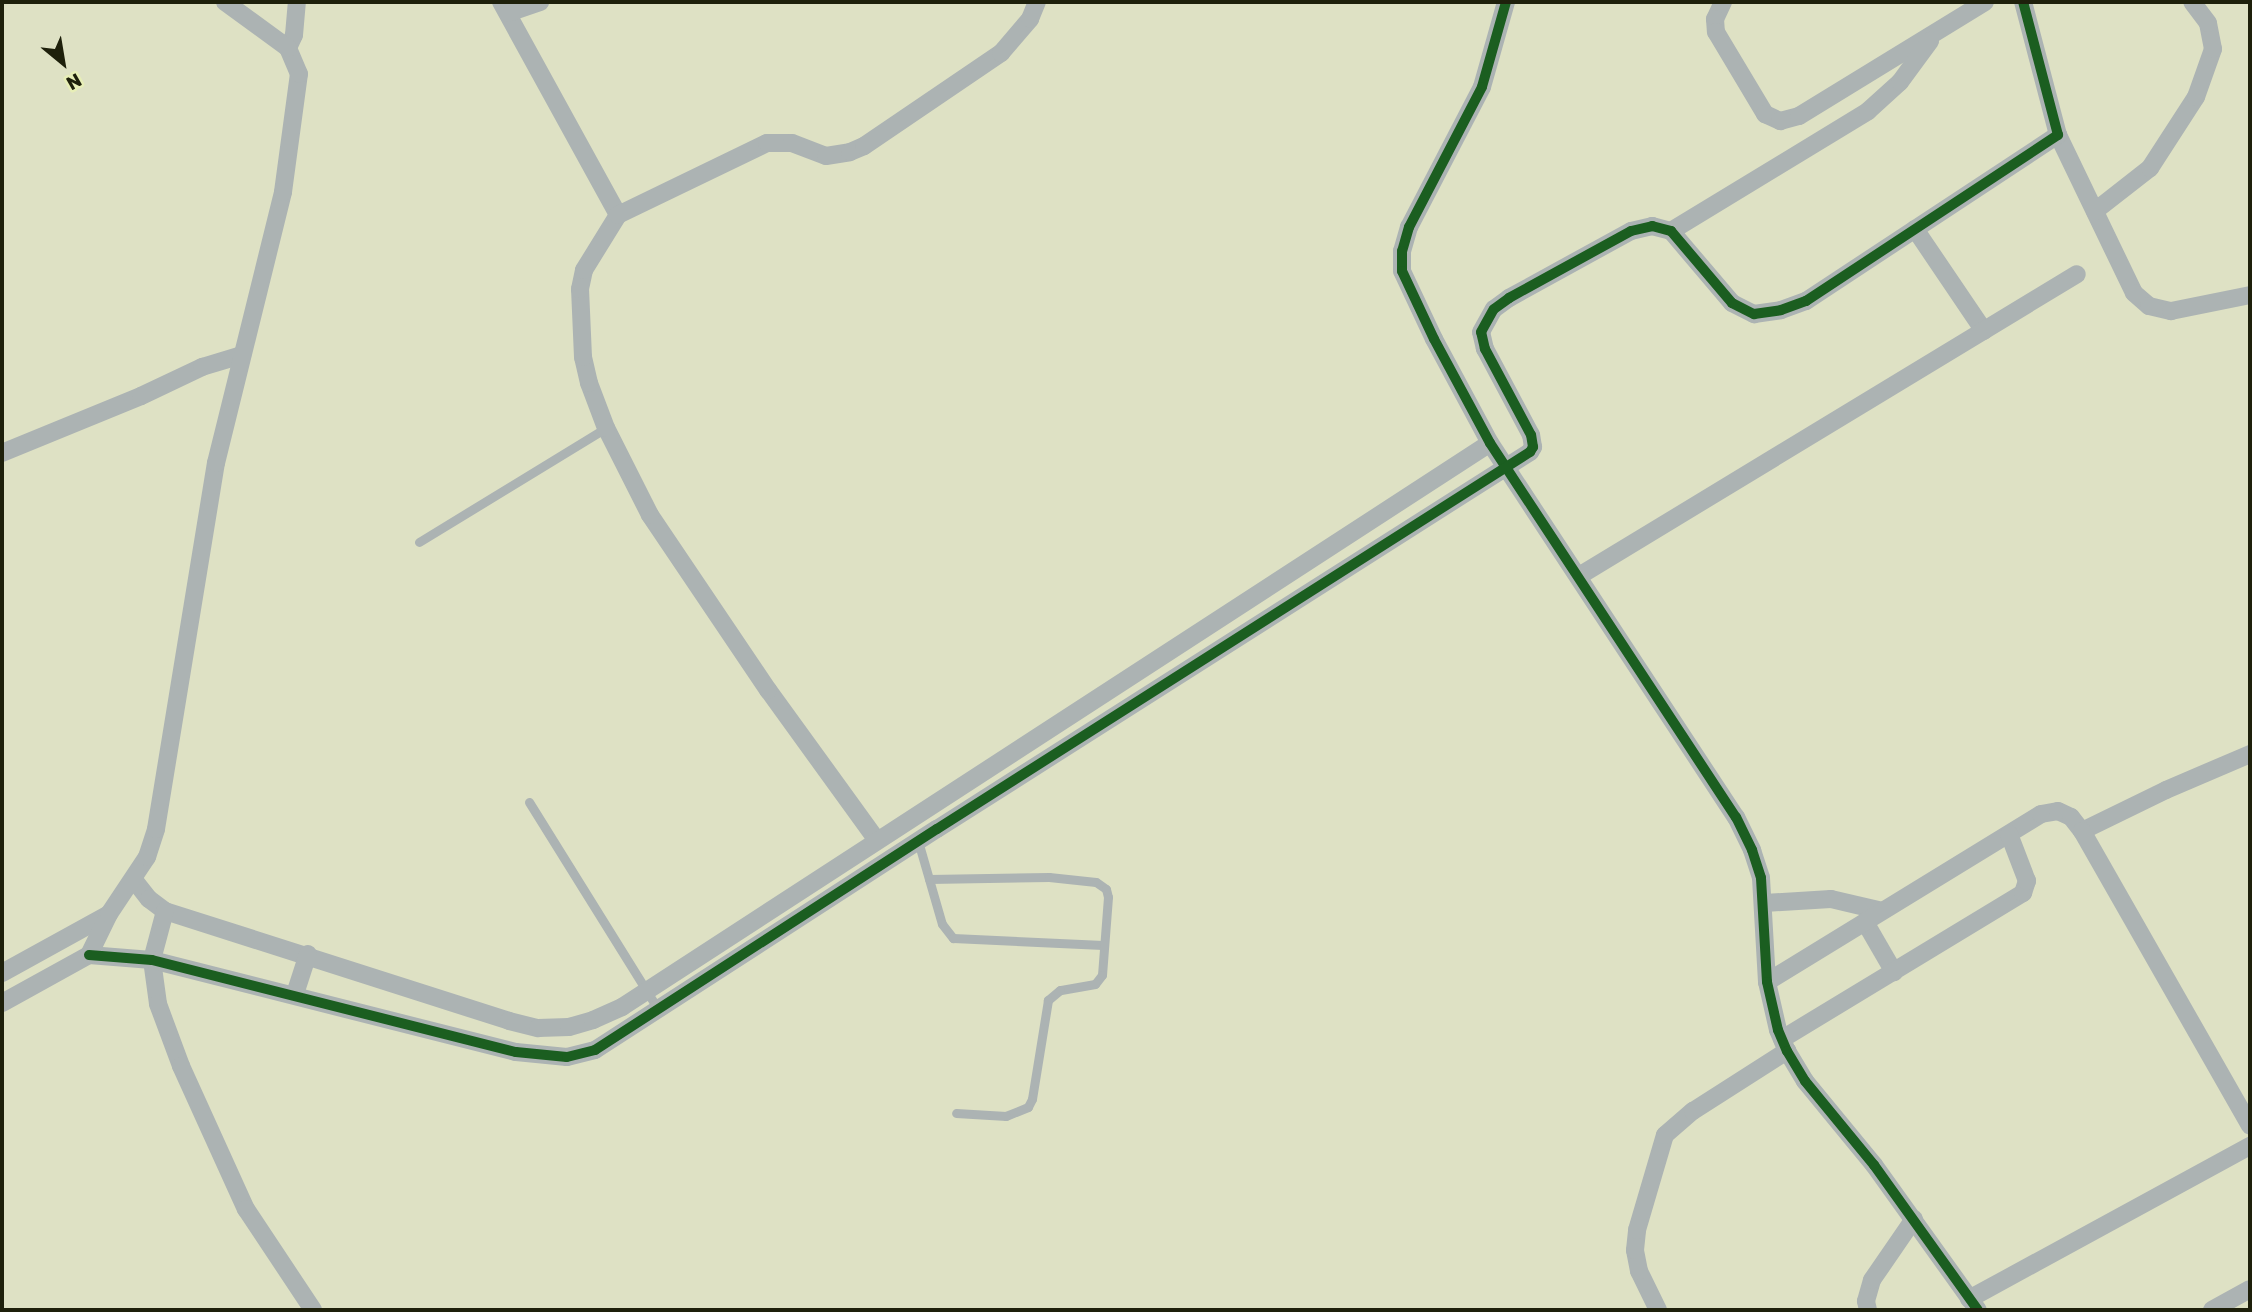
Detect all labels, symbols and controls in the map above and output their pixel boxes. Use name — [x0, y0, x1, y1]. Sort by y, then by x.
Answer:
north arrow — [28, 28, 98, 98]
text: N — [62, 68, 85, 95]

